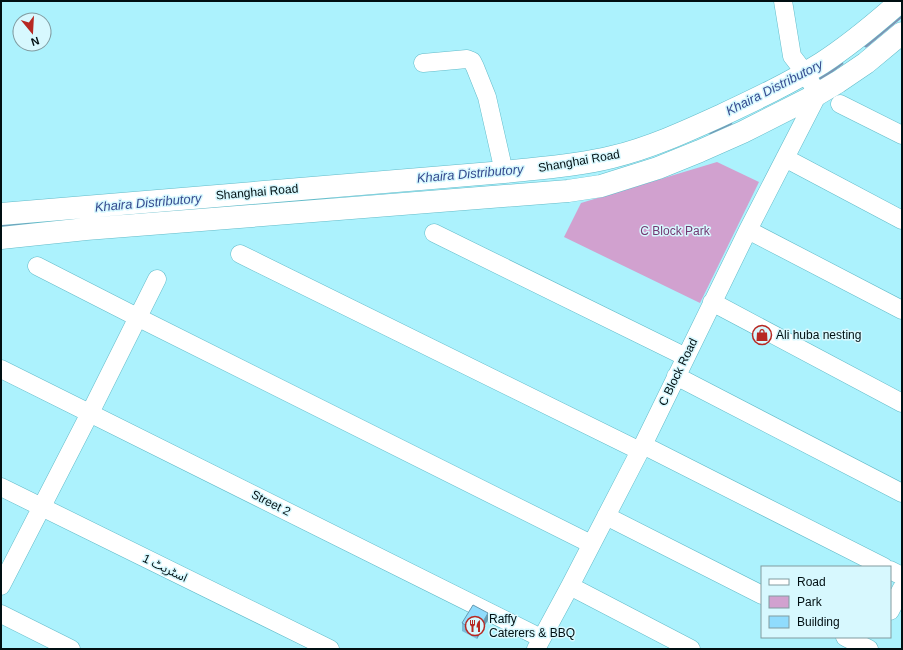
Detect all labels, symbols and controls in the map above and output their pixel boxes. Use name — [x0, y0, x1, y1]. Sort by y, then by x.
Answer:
north arrow — [12, 12, 52, 52]
text: N — [29, 35, 41, 48]
water label: Khaira Distributory — [723, 56, 827, 118]
street label: Shanghai Road — [537, 147, 621, 175]
water label: Khaira Distributory — [416, 161, 525, 186]
street label: Shanghai Road — [215, 181, 299, 203]
water label: Khaira Distributory — [94, 190, 203, 215]
park label: C Block Park — [640, 224, 711, 238]
shop icon: Ali huba nesting — [751, 324, 773, 346]
place label: Ali huba nesting — [776, 328, 861, 342]
street label: C Block Road — [656, 336, 700, 408]
street label: Street 2 — [249, 487, 293, 519]
street label: اسٹریٹ 1 — [140, 551, 190, 585]
legend — [761, 566, 891, 638]
text: Road — [797, 575, 826, 589]
text: Park — [797, 595, 823, 609]
place label: Raffy Caterers & BBQ — [489, 612, 575, 640]
restaurant icon: Raffy Caterers & BBQ — [464, 615, 486, 637]
text: Building — [797, 615, 840, 629]

